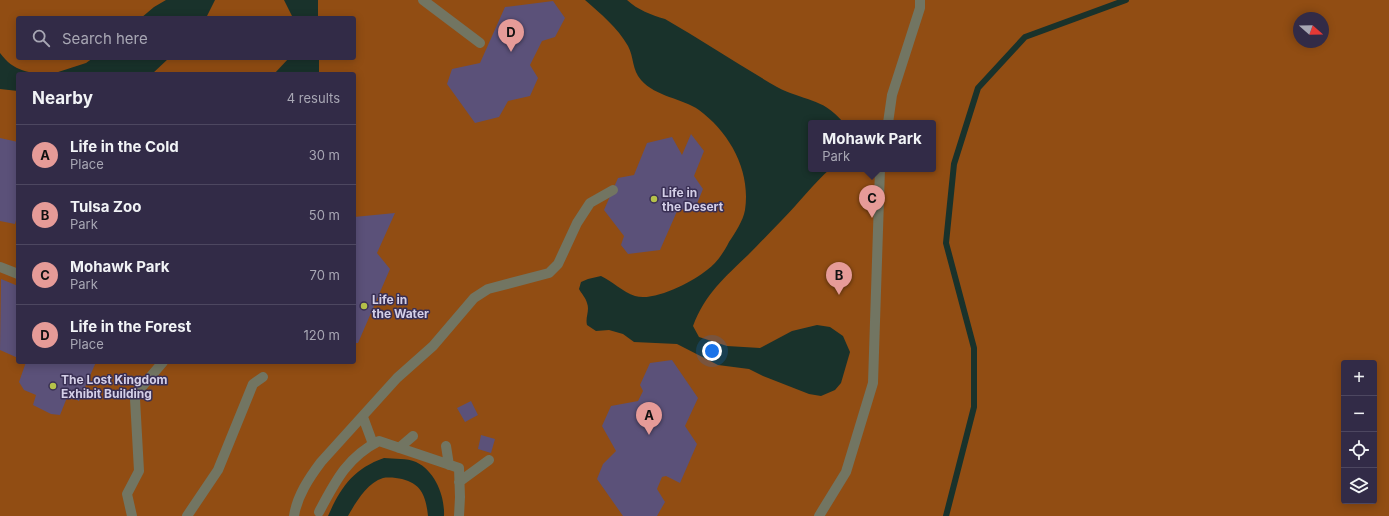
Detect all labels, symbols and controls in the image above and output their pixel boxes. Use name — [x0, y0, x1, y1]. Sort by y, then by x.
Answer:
north arrow — [1293, 12, 1329, 48]
search box — [16, 16, 356, 60]
pin: D — [498, 19, 524, 52]
icon: search — [30, 27, 52, 49]
text: Search here — [62, 29, 148, 48]
text: Nearby — [32, 88, 93, 108]
text: 4 results — [287, 90, 340, 106]
popup — [808, 120, 936, 172]
text: Mohawk Park — [822, 129, 922, 148]
text: Life in the Cold — [70, 137, 179, 156]
text: A — [40, 147, 50, 163]
text: 30 m — [309, 147, 340, 163]
text: Park — [822, 148, 850, 164]
text: Place — [70, 156, 104, 172]
place label: Life in the Desert — [662, 185, 724, 214]
pin: C — [859, 185, 885, 218]
marker: Life in the Desert — [649, 194, 659, 204]
text: Tulsa Zoo — [70, 197, 141, 216]
text: B — [41, 207, 49, 223]
text: 50 m — [309, 207, 340, 223]
text: Park — [70, 216, 98, 232]
text: Mohawk Park — [70, 257, 170, 276]
pin: B — [826, 262, 852, 295]
text: C — [40, 267, 50, 283]
text: 70 m — [310, 267, 340, 283]
text: Park — [70, 276, 98, 292]
place label: Life in the Water — [372, 292, 429, 321]
marker: Life in the Water — [359, 301, 369, 311]
text: Life in the Forest — [70, 317, 191, 336]
text: D — [40, 327, 50, 343]
text: 120 m — [304, 327, 340, 343]
text: Place — [70, 336, 104, 352]
your location — [702, 341, 722, 361]
map controls — [1341, 360, 1377, 504]
button: + — [1341, 360, 1377, 396]
place label: The Lost Kingdom Exhibit Building — [61, 372, 168, 401]
marker: The Lost Kingdom Exhibit Building — [48, 381, 58, 391]
button: − — [1341, 396, 1377, 432]
pin: A — [636, 402, 662, 435]
button: locate — [1341, 432, 1377, 468]
button: layers — [1341, 468, 1377, 504]

